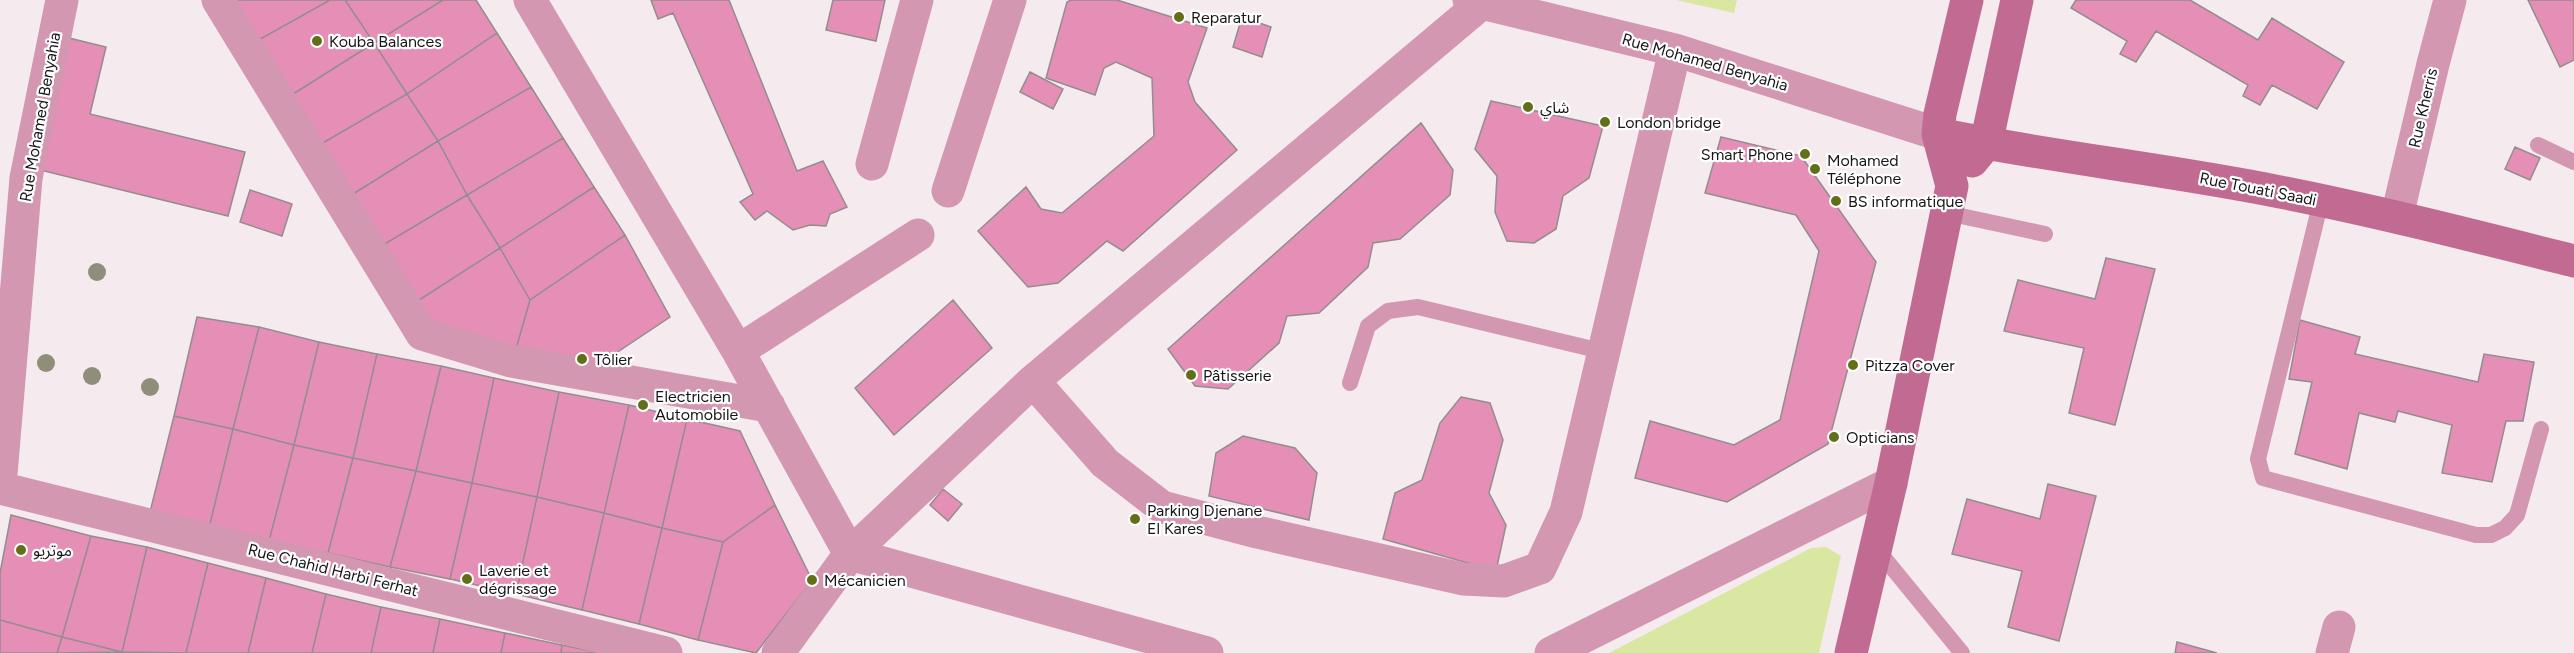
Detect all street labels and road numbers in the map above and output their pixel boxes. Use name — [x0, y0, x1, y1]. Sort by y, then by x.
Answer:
street label: Rue Mohamed Benyahia — [1620, 29, 1790, 95]
street label: Rue Mohamed Benyahia — [16, 31, 64, 203]
street label: Rue Kherris — [2405, 66, 2441, 150]
street label: Rue Touati Saadi — [2198, 168, 2318, 210]
street label: Rue Chahid Harbi Ferhat — [246, 540, 420, 600]

